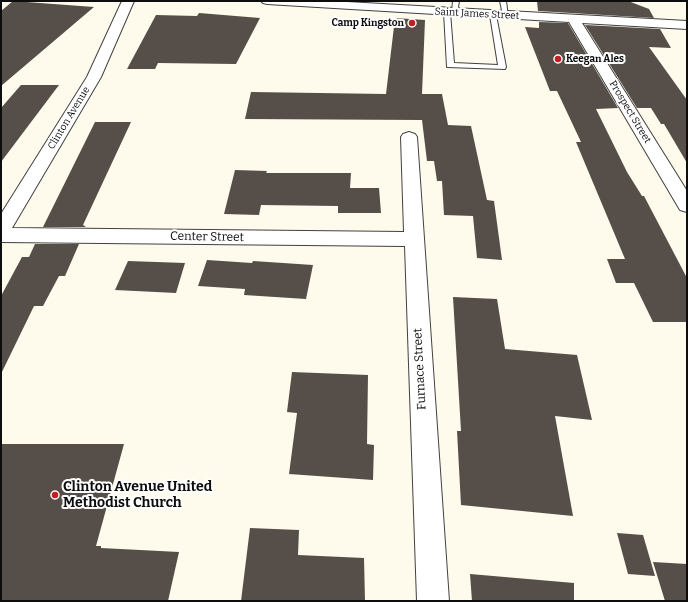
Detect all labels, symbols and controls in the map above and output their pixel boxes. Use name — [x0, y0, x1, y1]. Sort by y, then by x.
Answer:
street label: Saint James Street — [434, 6, 520, 22]
place label: Camp Kingston — [332, 17, 404, 29]
marker: Camp Kingston — [407, 18, 417, 28]
place label: Keegan Ales — [566, 53, 624, 65]
marker: Keegan Ales — [553, 54, 563, 64]
street label: Prospect Street — [607, 79, 653, 145]
street label: Clinton Avenue — [46, 84, 92, 152]
street label: Center Street — [170, 229, 244, 245]
street label: Furnace Street — [411, 328, 429, 410]
place label: Clinton Avenue United Methodist Church — [63, 479, 212, 512]
marker: Clinton Avenue United Methodist Church — [50, 490, 60, 500]

